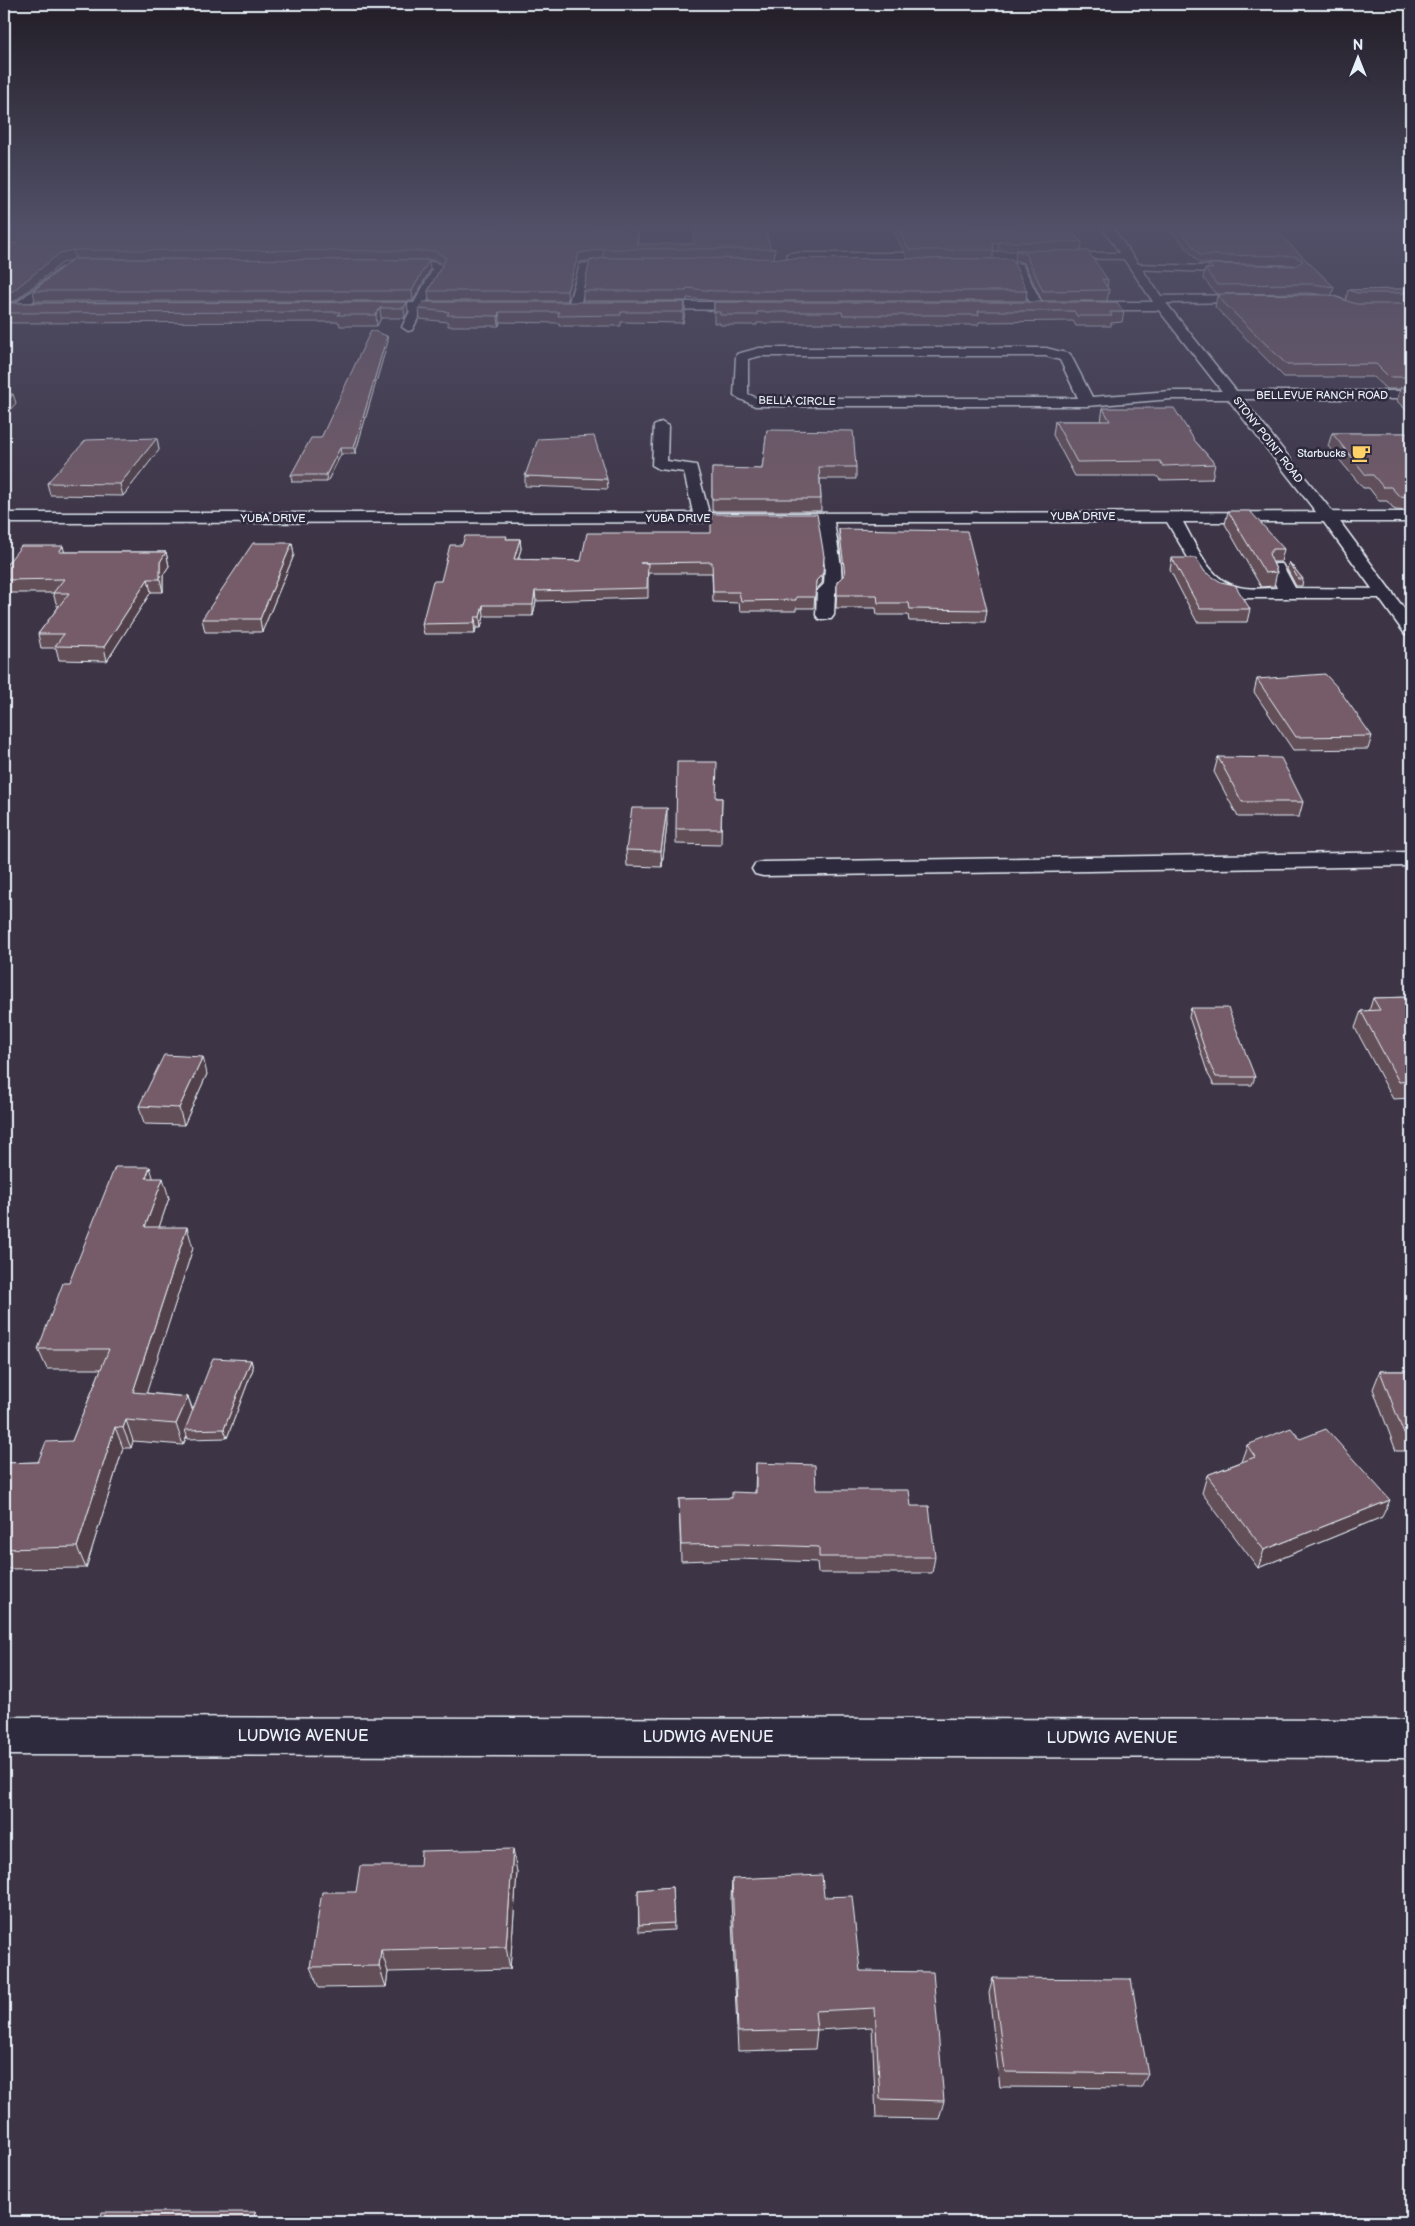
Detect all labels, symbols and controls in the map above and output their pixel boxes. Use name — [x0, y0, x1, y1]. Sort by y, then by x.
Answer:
north arrow — [1332, 32, 1382, 82]
text: N — [1353, 37, 1363, 54]
street label: BELLEVUE RANCH ROAD — [1256, 389, 1388, 402]
street label: BELLA CIRCLE — [758, 394, 836, 408]
street label: STONY POINT ROAD — [1230, 394, 1306, 486]
cafe icon: Starbucks — [1350, 442, 1372, 464]
place label: Starbucks — [1297, 447, 1347, 460]
street label: YUBA DRIVE — [1050, 510, 1116, 523]
street label: YUBA DRIVE — [240, 512, 306, 525]
street label: YUBA DRIVE — [645, 512, 711, 525]
street label: LUDWIG AVENUE — [237, 1727, 369, 1746]
street label: LUDWIG AVENUE — [642, 1728, 774, 1747]
street label: LUDWIG AVENUE — [1046, 1729, 1178, 1748]

